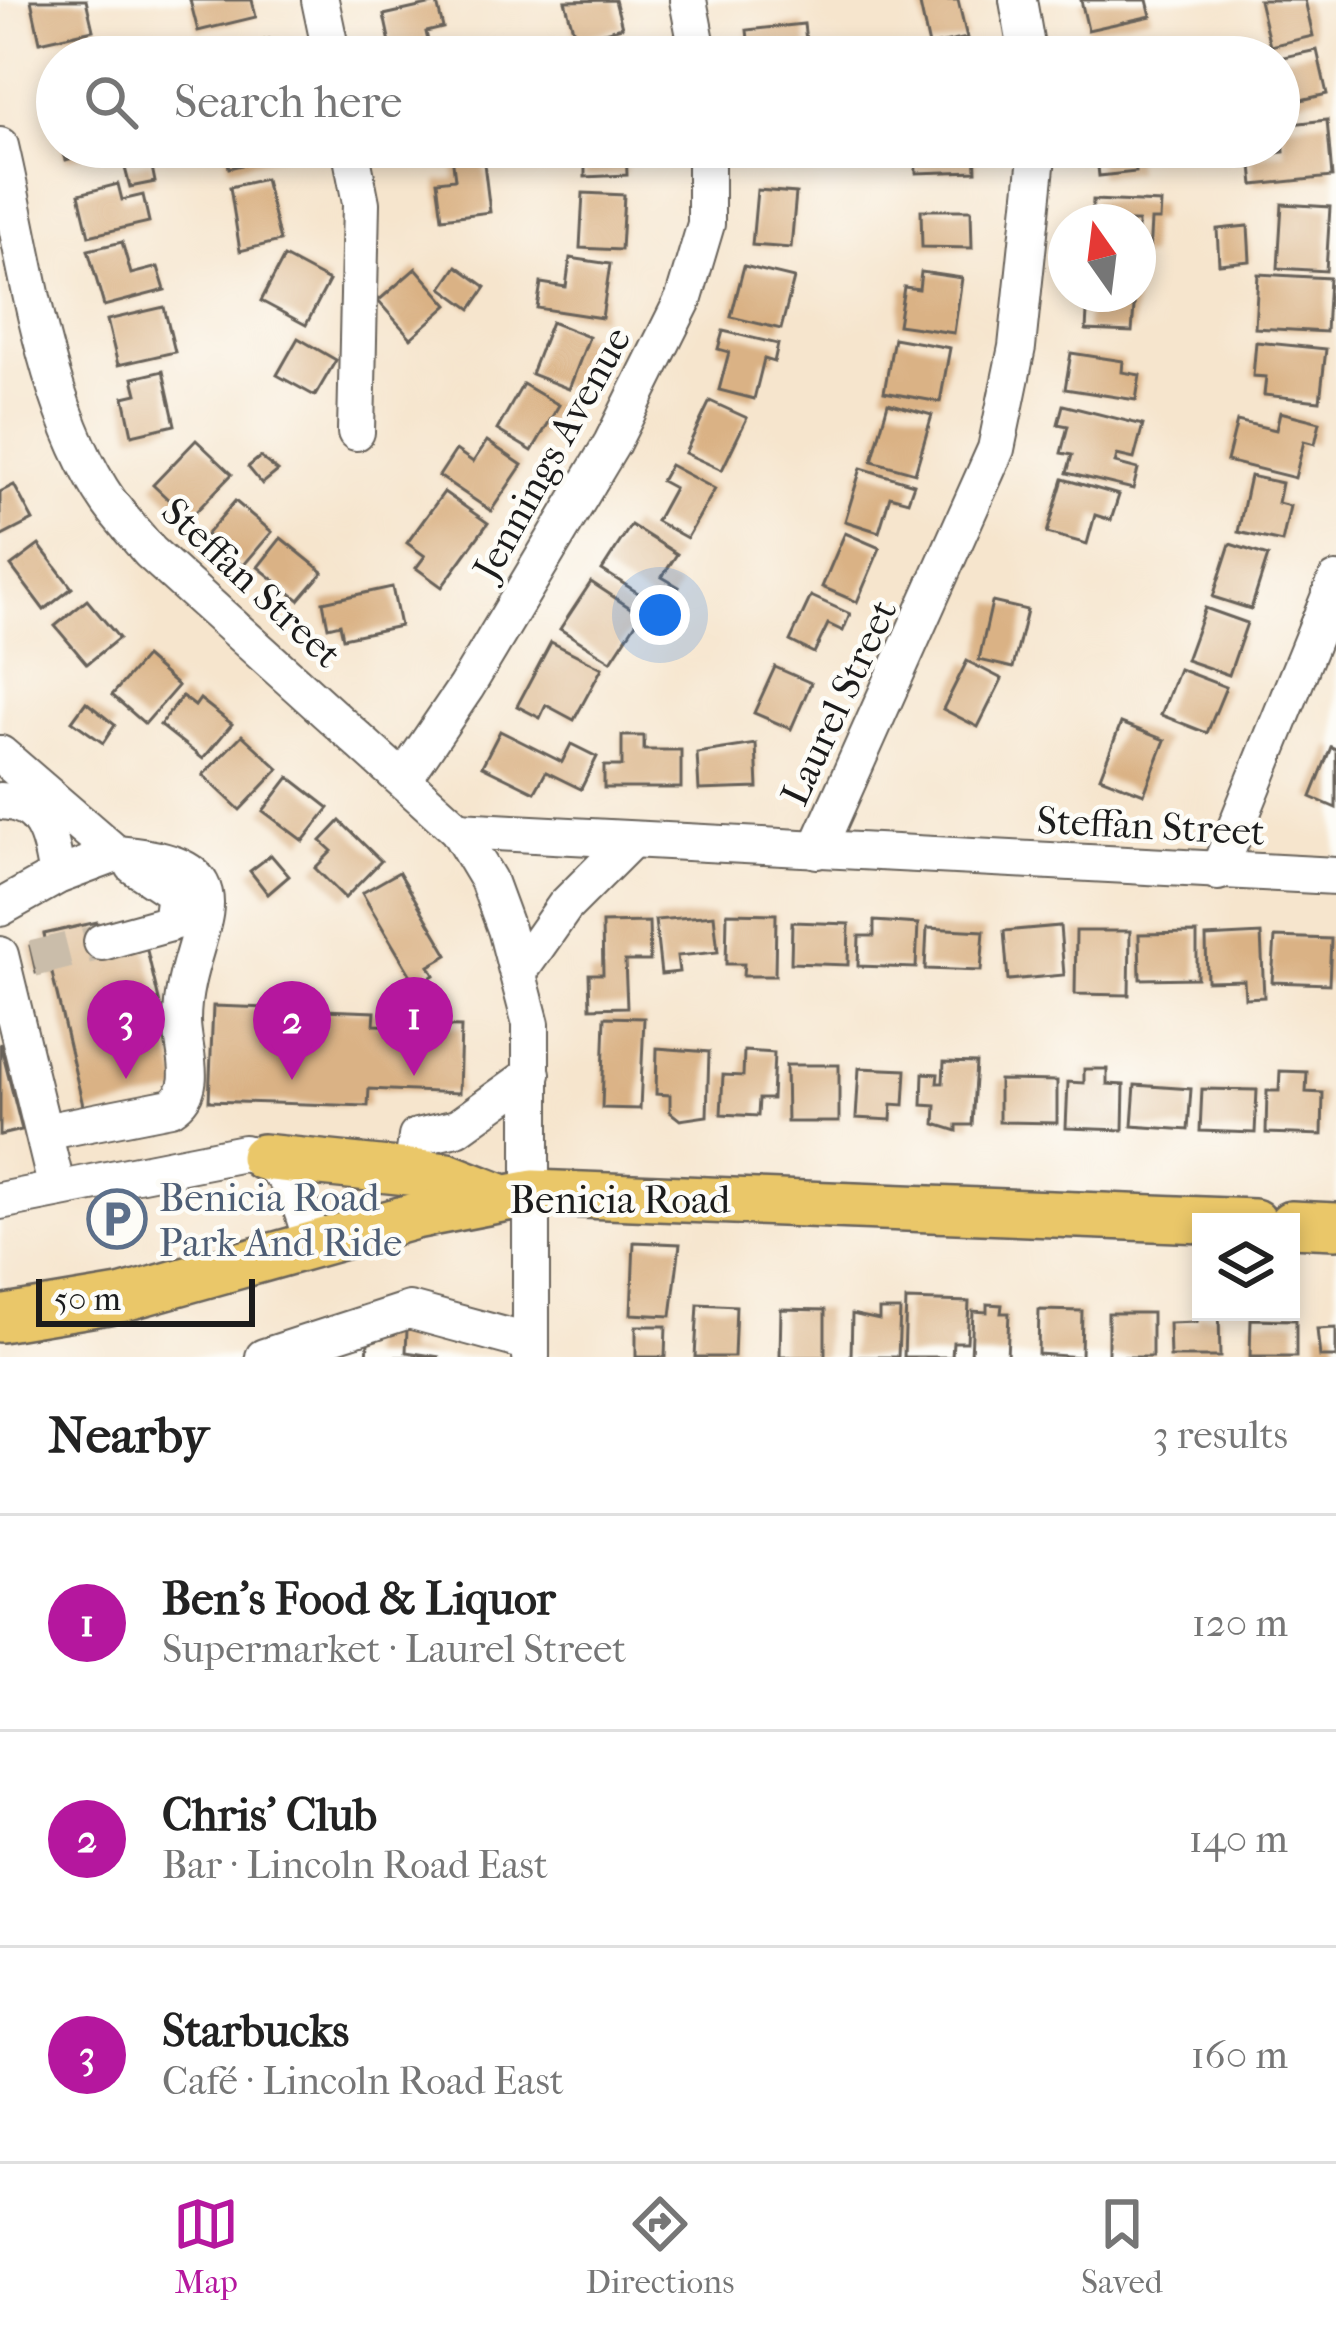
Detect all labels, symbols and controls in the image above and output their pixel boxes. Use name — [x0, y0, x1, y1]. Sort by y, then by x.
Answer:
search box — [36, 36, 1300, 168]
icon: search — [78, 69, 144, 135]
text: Search here — [174, 76, 402, 129]
north arrow — [1048, 204, 1156, 312]
street label: Jennings Avenue — [462, 319, 640, 591]
street label: Steffan Street — [152, 488, 351, 677]
your location — [630, 585, 690, 645]
street label: Laurel Street — [771, 592, 907, 812]
street label: Steffan Street — [1036, 797, 1266, 855]
pin: 1 — [375, 977, 453, 1076]
pin: 3 — [87, 980, 165, 1079]
pin: 2 — [253, 981, 331, 1080]
place label: Benicia Road Park And Ride — [159, 1175, 402, 1266]
street label: Benicia Road — [510, 1177, 731, 1223]
parking icon: Benicia Road Park And Ride — [86, 1188, 148, 1250]
map controls — [1192, 1213, 1300, 1321]
button: layers — [1192, 1213, 1300, 1321]
scale bar — [36, 1273, 255, 1326]
text: 50 m — [54, 1280, 121, 1319]
text: Nearby — [48, 1405, 209, 1465]
text: 3 results — [1153, 1412, 1288, 1458]
text: Ben's Food & Liquor — [162, 1573, 556, 1626]
text: 1 — [80, 1600, 94, 1646]
text: 120 m — [1192, 1600, 1288, 1646]
text: Supermarket · Laurel Street — [162, 1626, 626, 1672]
text: Chris' Club — [162, 1789, 377, 1842]
text: 2 — [77, 1816, 97, 1862]
text: 140 m — [1189, 1816, 1288, 1862]
text: Bar · Lincoln Road East — [162, 1842, 548, 1888]
text: Starbucks — [162, 2005, 349, 2058]
text: 3 — [79, 2032, 95, 2078]
text: 160 m — [1191, 2032, 1288, 2078]
text: Café · Lincoln Road East — [162, 2058, 564, 2104]
tab: Map — [173, 2191, 239, 2302]
tab: Directions — [586, 2191, 734, 2302]
tab: Saved — [1081, 2191, 1163, 2302]

